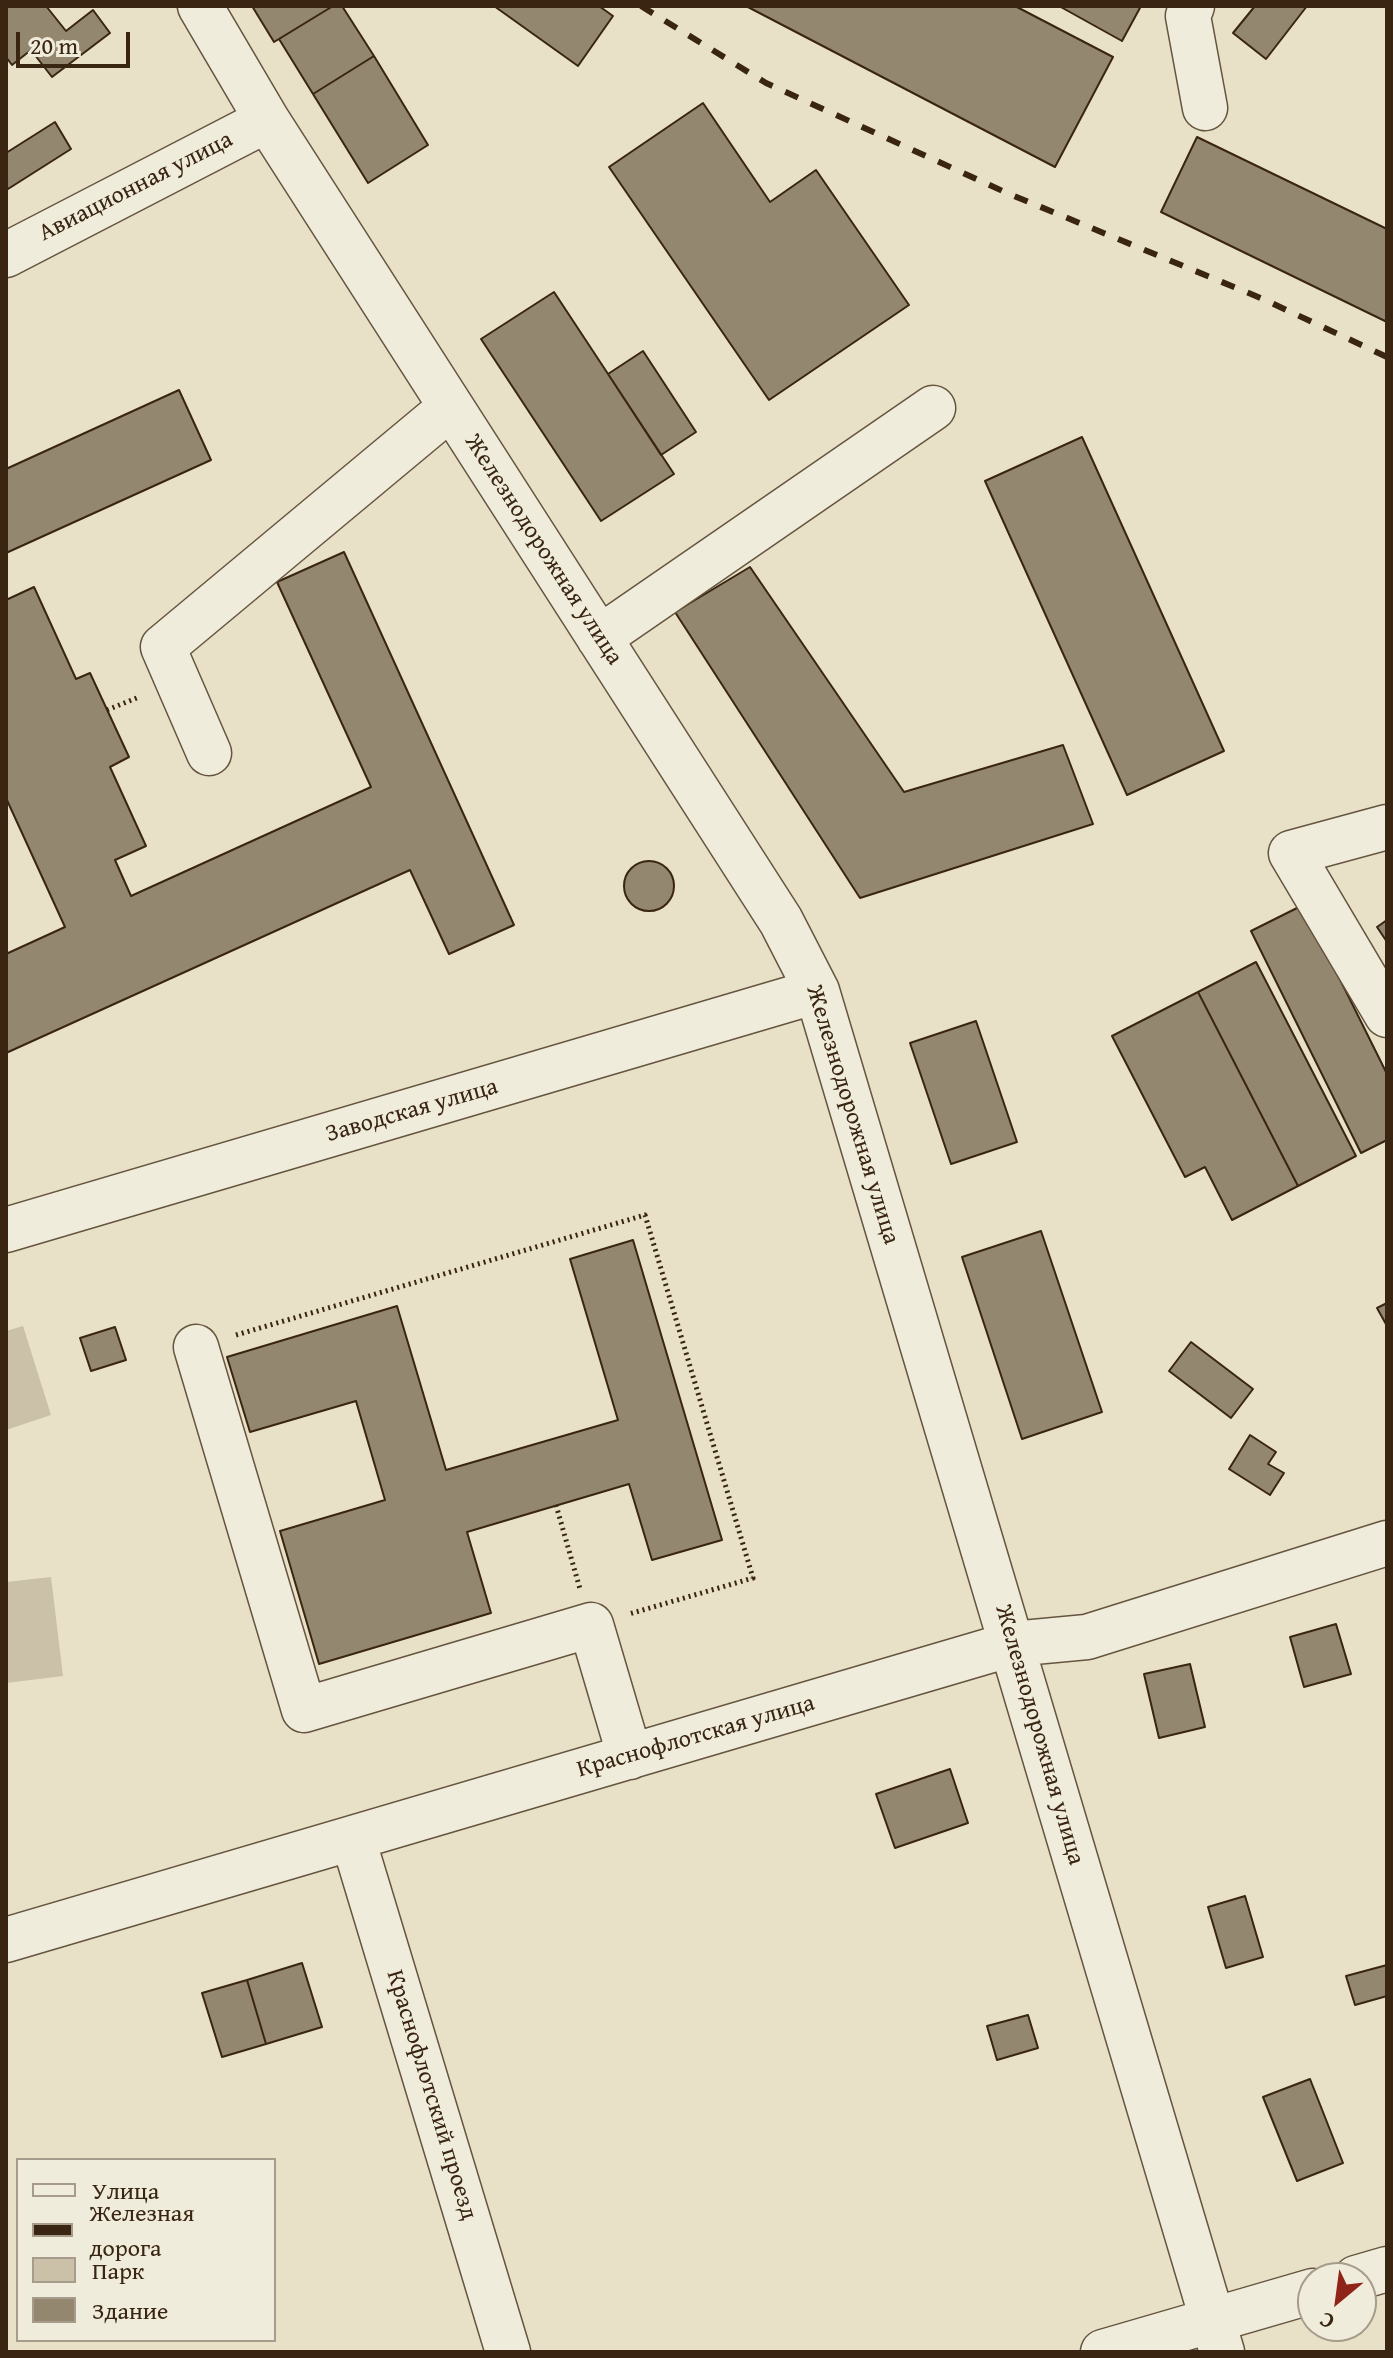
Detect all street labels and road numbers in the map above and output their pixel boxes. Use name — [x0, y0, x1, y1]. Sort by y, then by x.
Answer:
street label: Авиационная улица — [34, 126, 238, 248]
street label: Железнодорожная улица — [458, 429, 628, 671]
street label: Железнодорожная улица — [799, 982, 905, 1248]
street label: Заводская улица — [323, 1073, 501, 1149]
street label: Железнодорожная улица — [988, 1602, 1090, 1868]
street label: Краснофлотская улица — [574, 1689, 818, 1785]
street label: Краснофлотский проезд — [379, 1967, 483, 2223]

